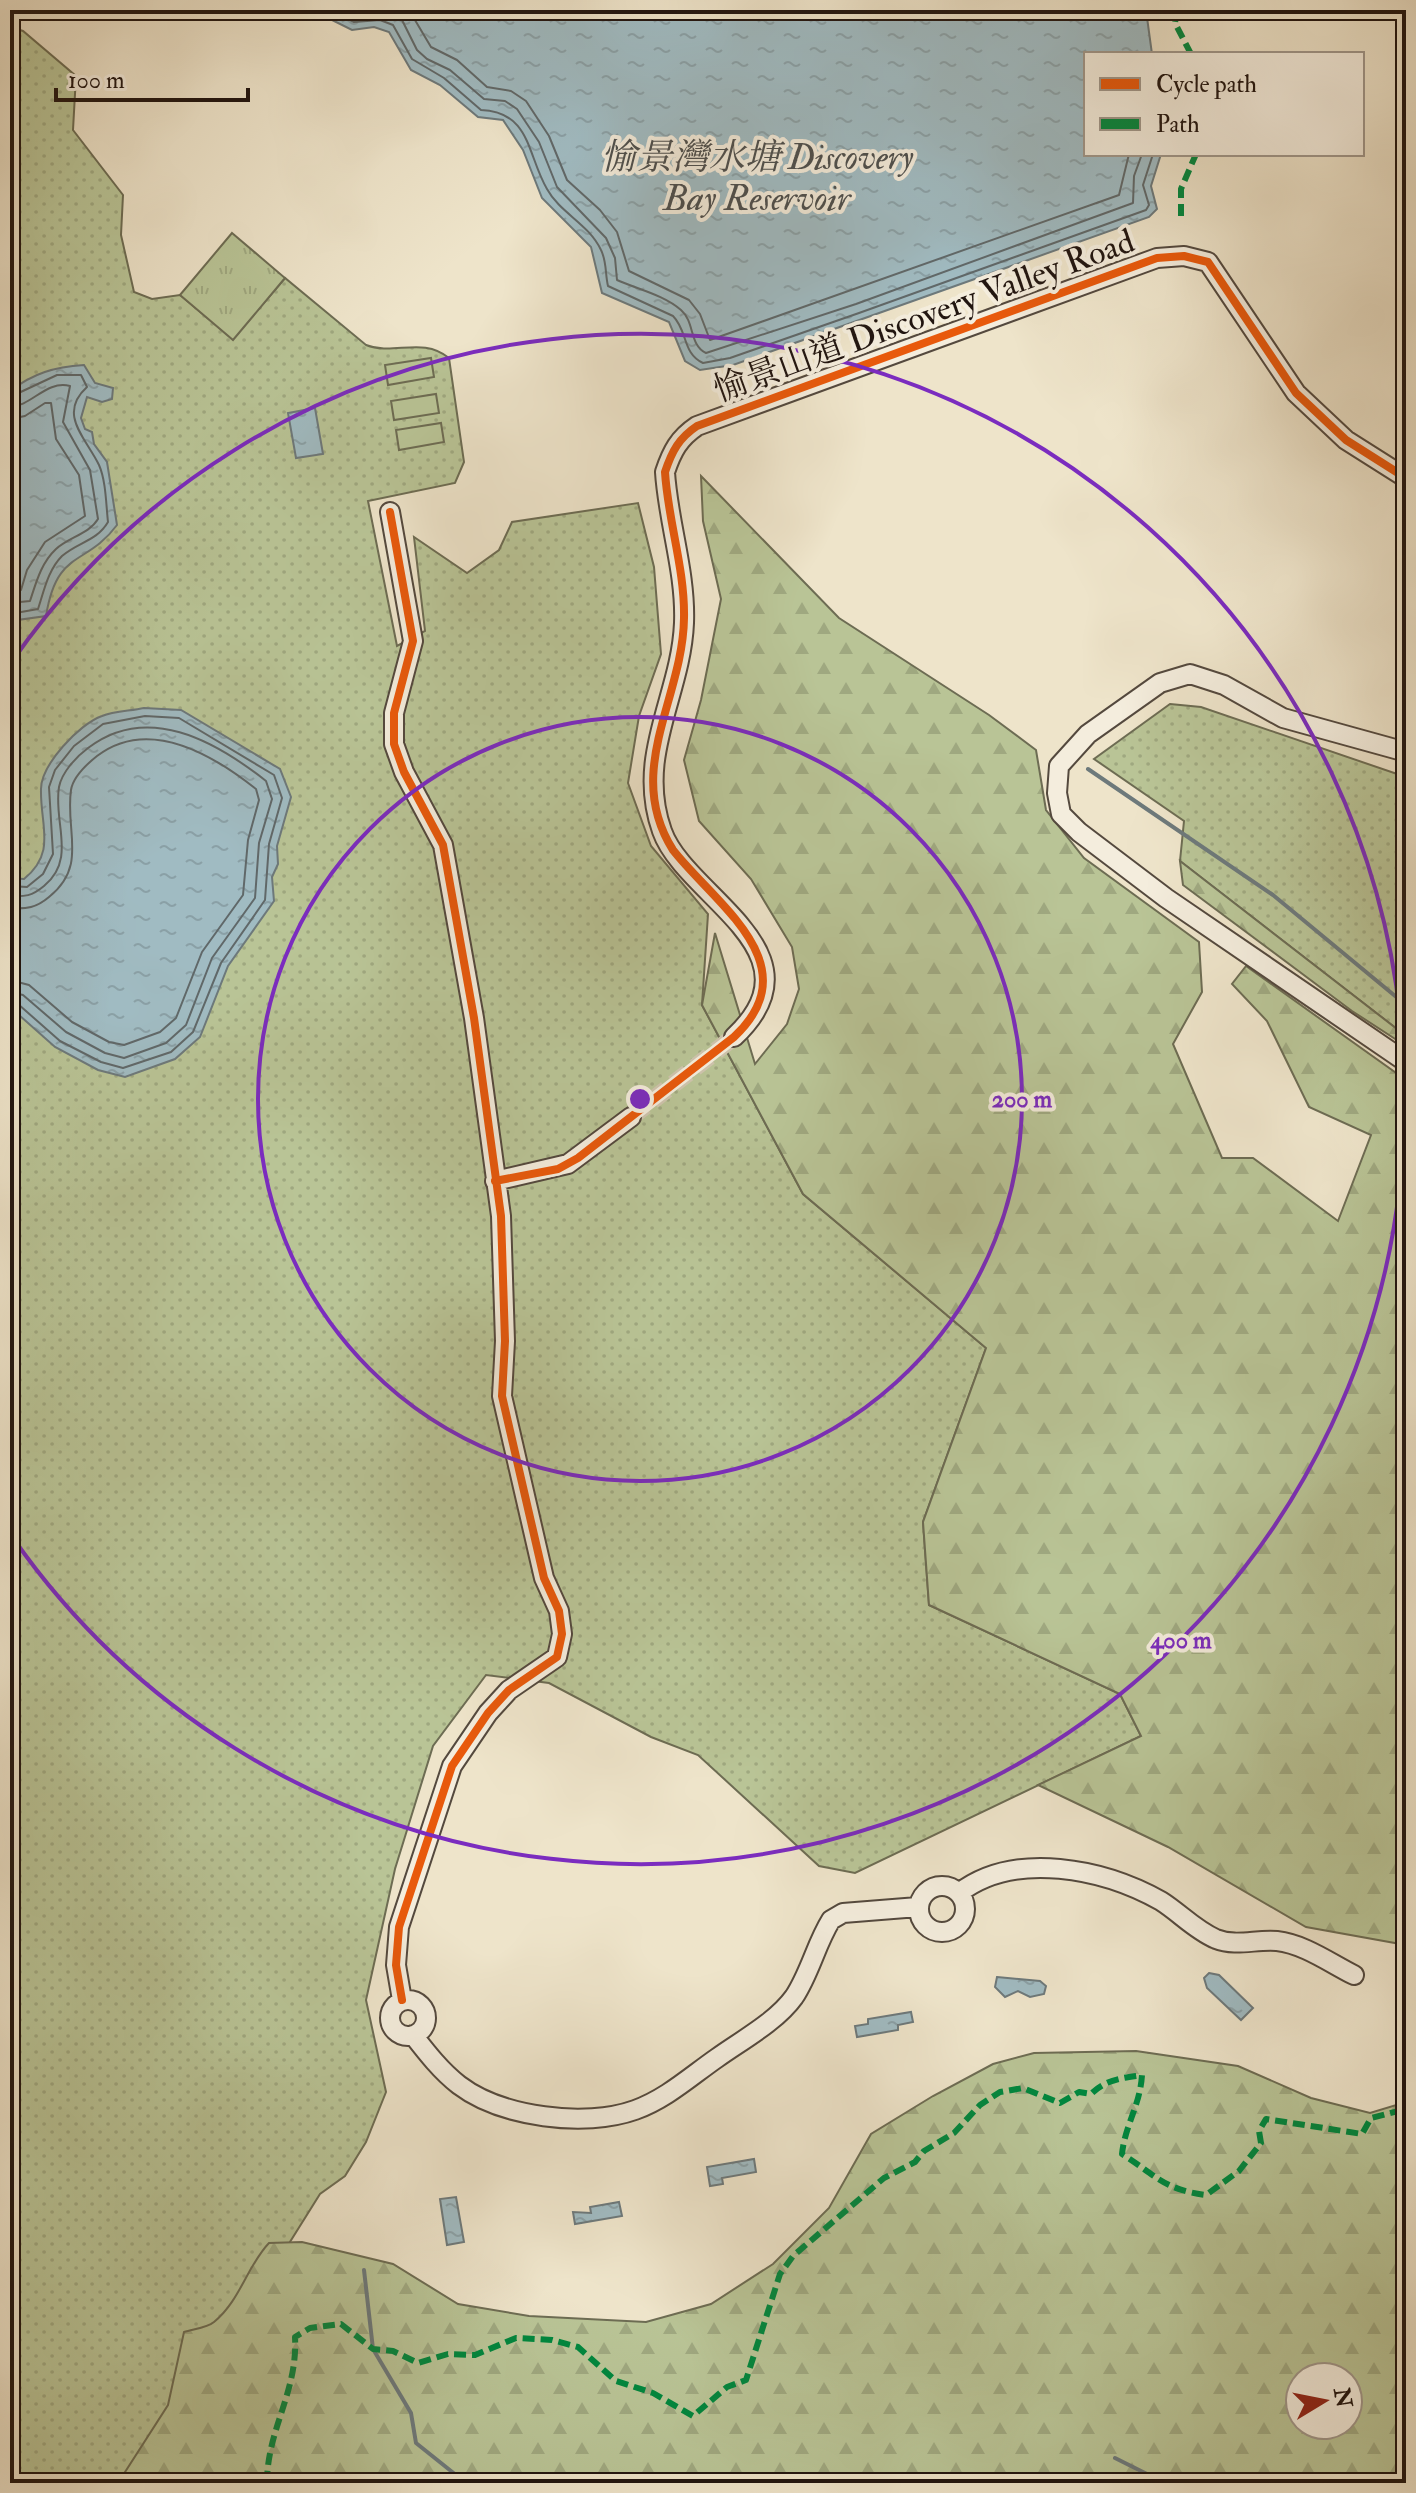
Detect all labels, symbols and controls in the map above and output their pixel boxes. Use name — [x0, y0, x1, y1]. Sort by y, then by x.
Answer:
scale bar — [56, 52, 248, 102]
legend — [1084, 52, 1364, 156]
text: 100 m — [68, 65, 125, 96]
text: Cycle path — [1156, 69, 1257, 100]
text: Path — [1156, 109, 1200, 140]
water label: 愉景灣水塘 Discovery Bay Reservoir — [600, 135, 914, 221]
street label: 愉景山道 Discovery Valley Road — [708, 220, 1140, 412]
text: 200 m — [992, 1084, 1053, 1115]
centre of rings — [626, 1085, 654, 1113]
text: 400 m — [1149, 1625, 1212, 1656]
north arrow — [1284, 2361, 1364, 2441]
text: N — [1327, 2385, 1358, 2410]

